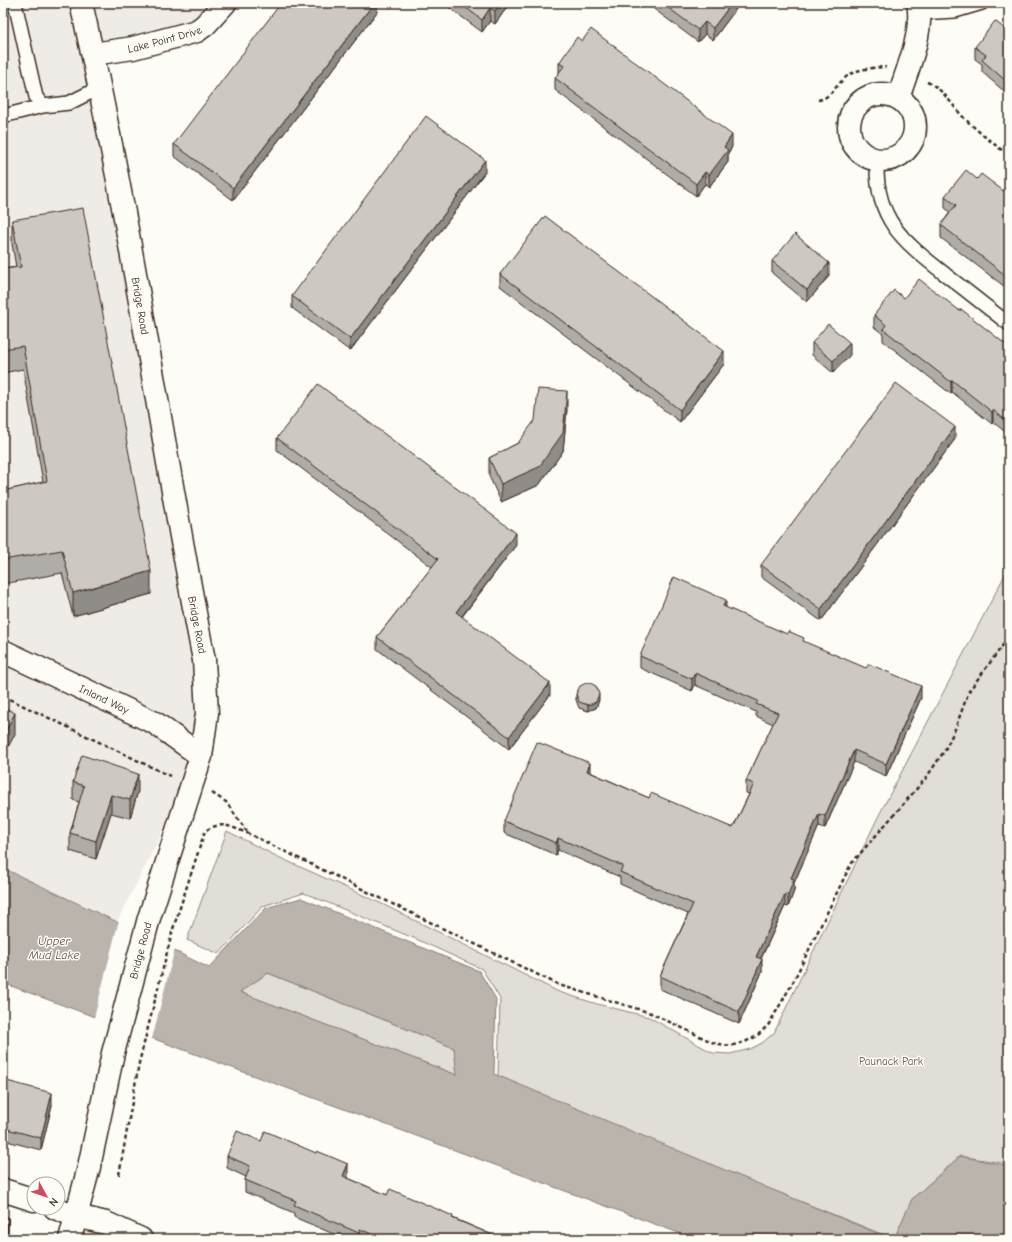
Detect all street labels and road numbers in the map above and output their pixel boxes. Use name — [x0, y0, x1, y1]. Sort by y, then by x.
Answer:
street label: Lake Point Drive — [127, 23, 205, 55]
street label: Bridge Road — [129, 276, 151, 336]
street label: Bridge Road — [185, 595, 209, 655]
street label: Inland Way — [77, 682, 131, 716]
street label: Bridge Road — [127, 921, 154, 980]

